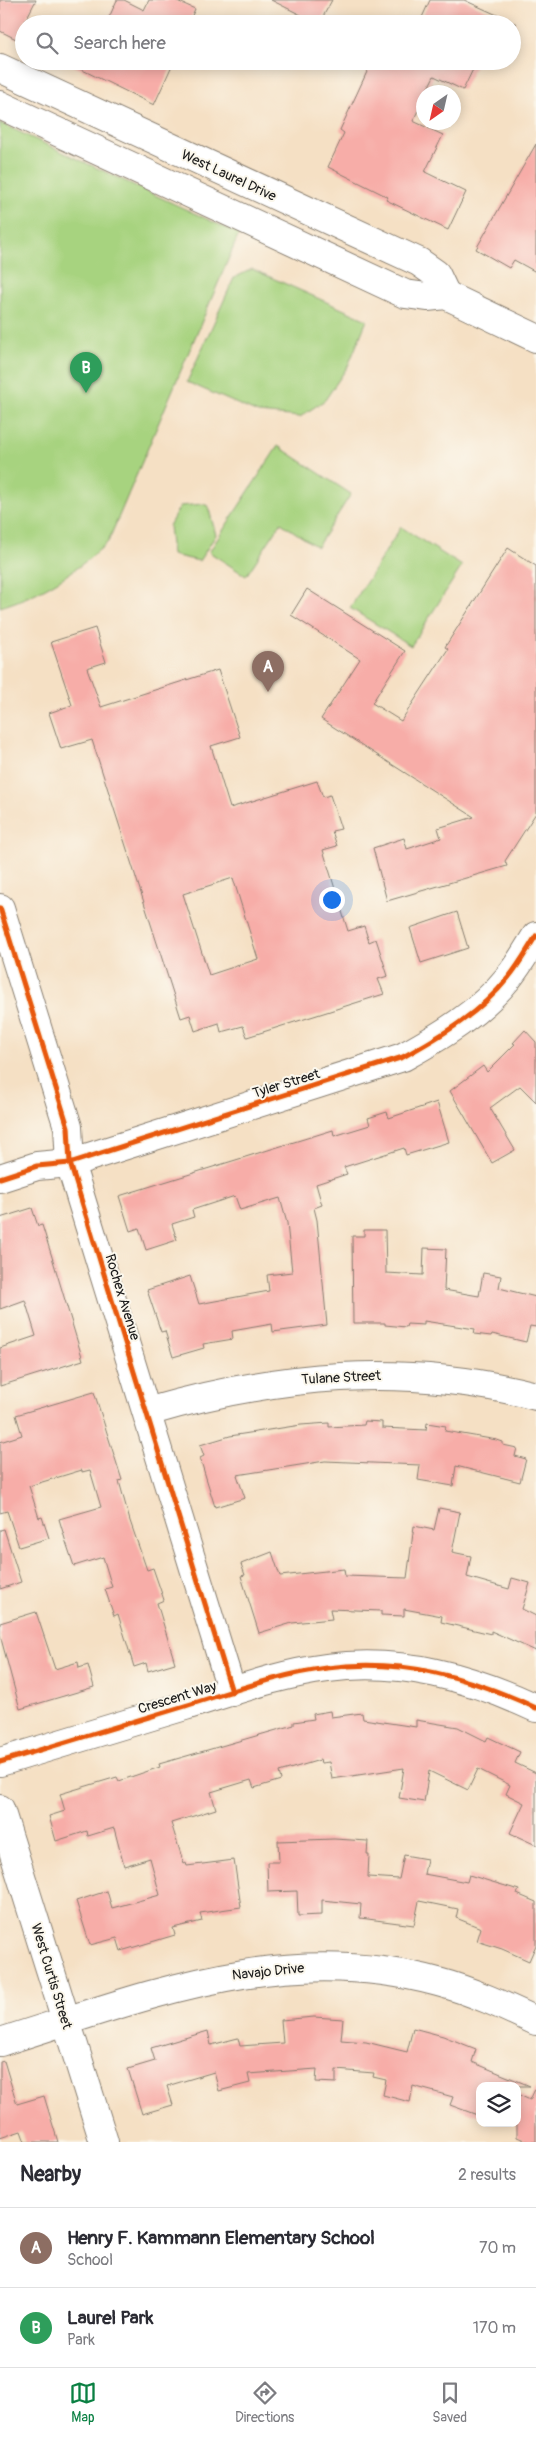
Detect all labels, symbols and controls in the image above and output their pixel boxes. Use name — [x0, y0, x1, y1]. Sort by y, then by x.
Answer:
search box — [15, 15, 521, 70]
icon: search — [33, 29, 61, 57]
text: Search here — [73, 31, 166, 55]
north arrow — [416, 85, 461, 130]
street label: West Laurel Drive — [179, 146, 279, 205]
pin: B — [70, 352, 102, 393]
pin: A — [252, 651, 284, 692]
your location — [319, 887, 345, 913]
street label: Tyler Street — [250, 1065, 322, 1102]
street label: Rochex Avenue — [101, 1252, 144, 1342]
street label: Tulane Street — [301, 1367, 382, 1388]
street label: Crescent Way — [136, 1677, 218, 1717]
street label: West Curtis Street — [27, 1921, 76, 2032]
street label: Navajo Drive — [231, 1959, 305, 1984]
map controls — [476, 2082, 521, 2127]
button: layers — [476, 2082, 521, 2127]
text: Nearby — [20, 2161, 81, 2188]
text: 2 results — [458, 2165, 516, 2185]
text: Henry F. Kammann Elementary School — [67, 2226, 375, 2250]
text: A — [31, 2238, 41, 2258]
text: 70 m — [479, 2238, 516, 2258]
text: School — [67, 2250, 113, 2270]
text: Laurel Park — [67, 2306, 153, 2330]
text: B — [31, 2318, 41, 2338]
text: 170 m — [473, 2318, 516, 2338]
text: Park — [67, 2330, 95, 2350]
tab: Map — [69, 2379, 97, 2426]
tab: Directions — [235, 2379, 294, 2426]
tab: Saved — [432, 2379, 467, 2426]

